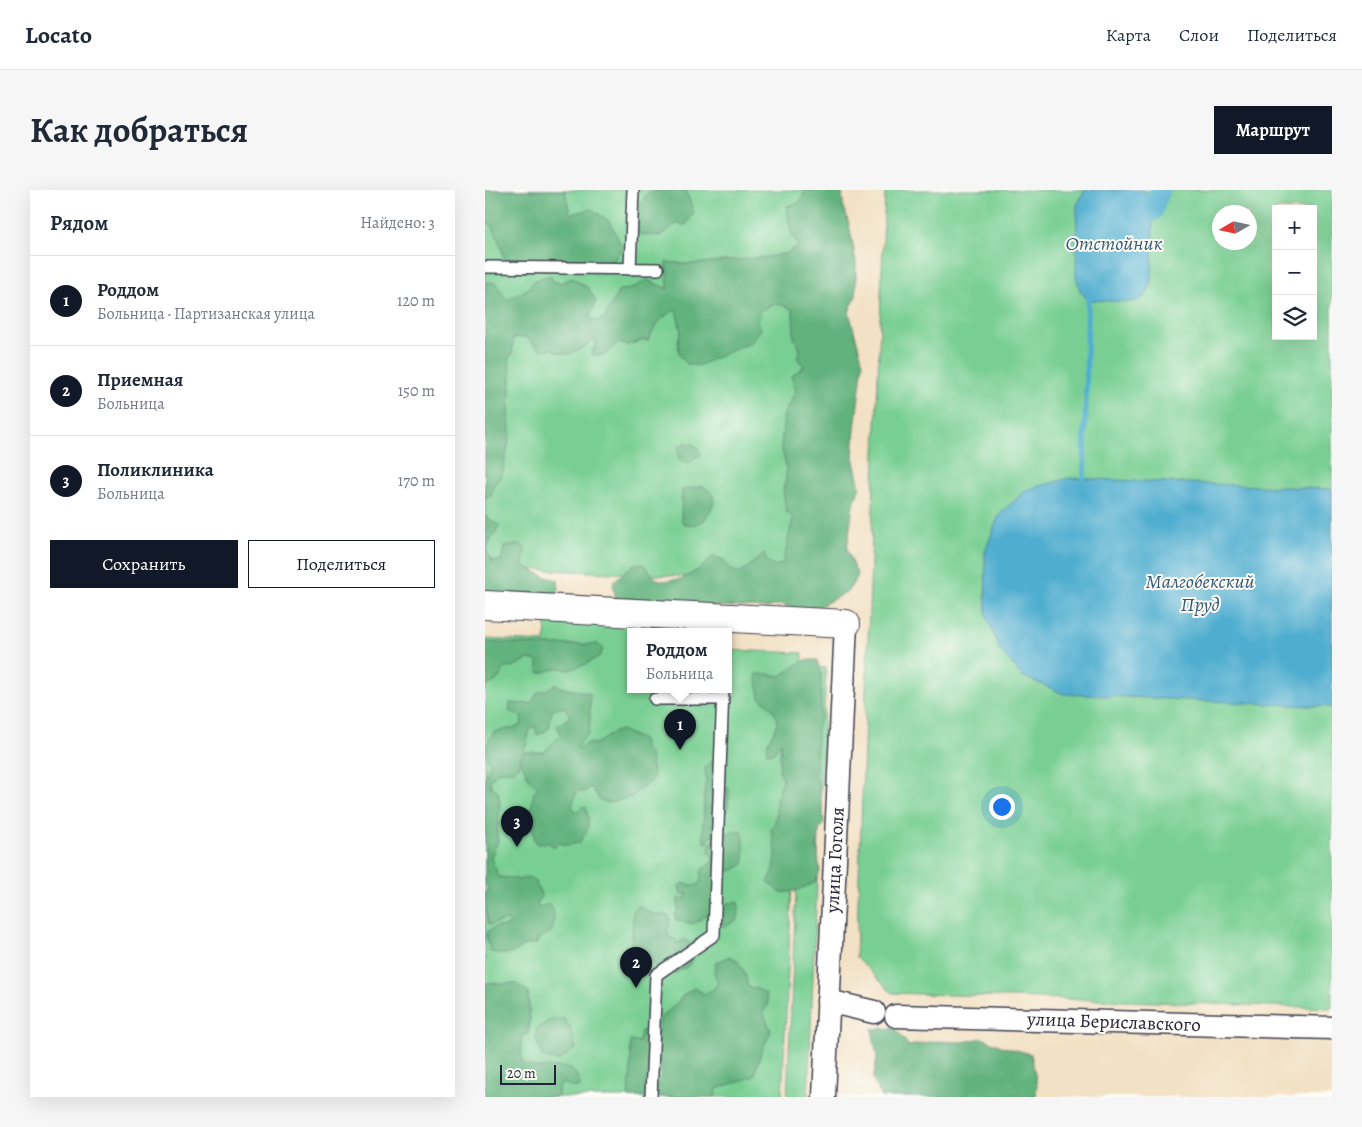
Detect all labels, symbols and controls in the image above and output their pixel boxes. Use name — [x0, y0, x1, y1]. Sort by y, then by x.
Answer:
text: Locato — [25, 19, 92, 51]
text: Карта — [1106, 23, 1151, 47]
text: Слои — [1179, 23, 1219, 47]
text: Поделиться — [1247, 23, 1337, 47]
text: Как добраться — [30, 106, 248, 154]
button: Маршрут — [1214, 106, 1332, 154]
north arrow — [1212, 205, 1257, 250]
map controls — [1272, 205, 1317, 340]
button: + — [1272, 205, 1317, 250]
text: Рядом — [50, 209, 108, 237]
text: Найдено: 3 — [360, 212, 435, 234]
water label: Отстойник — [1066, 230, 1162, 257]
button: − — [1272, 250, 1317, 295]
text: Роддом — [97, 277, 159, 303]
text: 1 — [63, 290, 69, 312]
text: 120 m — [397, 290, 435, 312]
button: layers — [1272, 295, 1317, 340]
text: Больница · Партизанская улица — [97, 303, 315, 325]
text: Приемная — [97, 367, 183, 393]
text: 2 — [62, 380, 70, 402]
text: 150 m — [398, 380, 435, 402]
text: Больница — [97, 393, 165, 415]
text: Поликлиника — [97, 457, 214, 483]
text: 3 — [63, 470, 69, 492]
text: 170 m — [398, 470, 435, 492]
text: Больница — [97, 483, 165, 505]
button: Сохранить — [50, 540, 238, 588]
button: Поделиться — [248, 540, 435, 588]
water label: Малгобекский Пруд — [1146, 568, 1254, 618]
popup — [627, 628, 732, 693]
text: Роддом — [646, 637, 708, 663]
text: Больница — [646, 663, 713, 685]
pin: 1 — [664, 709, 696, 750]
your location — [989, 794, 1015, 820]
pin: 3 — [501, 806, 533, 847]
street label: улица Гоголя — [819, 806, 851, 915]
pin: 2 — [620, 947, 652, 988]
street label: улица Бериславского — [1026, 1006, 1201, 1038]
scale bar — [500, 1062, 556, 1085]
text: 20 m — [507, 1064, 536, 1083]

